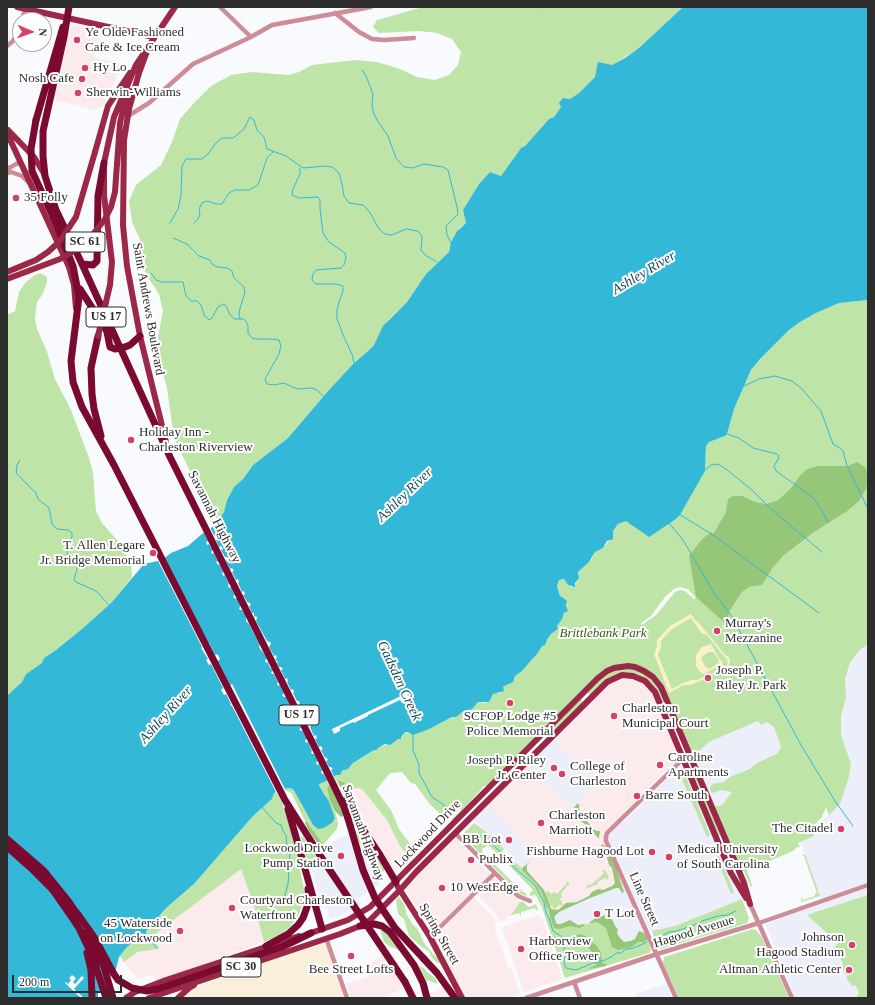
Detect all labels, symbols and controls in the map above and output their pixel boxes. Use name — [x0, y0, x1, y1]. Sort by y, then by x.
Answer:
north arrow — [12, 12, 52, 52]
place label: Ye Olde Fashioned Cafe & Ice Cream — [85, 25, 184, 56]
text: N — [37, 28, 49, 37]
marker: Ye Olde Fashioned Cafe & Ice Cream — [72, 35, 82, 45]
place label: Hy Lo — [93, 60, 127, 76]
marker: Hy Lo — [80, 63, 90, 73]
place label: Nosh Cafe — [19, 71, 74, 87]
marker: Nosh Cafe — [77, 74, 87, 84]
place label: Sherwin-Williams — [86, 85, 181, 101]
marker: Sherwin-Williams — [73, 88, 83, 98]
place label: 35 Folly — [24, 190, 68, 206]
marker: 35 Folly — [11, 193, 21, 203]
road number: SC 61 — [65, 232, 105, 252]
street label: Saint Andrews Boulevard — [129, 242, 167, 376]
water label: Ashley River — [609, 247, 679, 299]
road number: US 17 — [86, 307, 126, 327]
place label: Holiday Inn - Charleston Riverview — [139, 425, 253, 456]
marker: Holiday Inn - Charleston Riverview — [126, 435, 136, 445]
water label: Ashley River — [374, 464, 436, 526]
street label: Savannah Highway — [184, 468, 244, 566]
place label: T. Allen Legare Jr. Bridge Memorial — [40, 538, 145, 569]
marker: T. Allen Legare Jr. Bridge Memorial — [148, 548, 158, 558]
place label: Murray's Mezzanine — [725, 616, 782, 647]
park label: Brittlebank Park — [559, 626, 647, 642]
marker: Murray's Mezzanine — [712, 626, 722, 636]
water label: Gadsden Creek — [373, 638, 425, 724]
place label: Joseph P. Riley Jr. Park — [716, 663, 786, 694]
marker: Joseph P. Riley Jr. Park — [703, 673, 713, 683]
water label: Ashley River — [136, 683, 196, 747]
marker: SCFOP Lodge #5 Police Memorial — [505, 698, 515, 708]
place label: Charleston Municipal Court — [622, 701, 708, 732]
road number: US 17 — [279, 705, 319, 725]
place label: SCFOP Lodge #5 Police Memorial — [464, 709, 556, 740]
marker: Charleston Municipal Court — [609, 711, 619, 721]
place label: Caroline Apartments — [668, 750, 729, 781]
place label: Joseph P. Riley Jr. Center — [467, 753, 546, 784]
place label: College of Charleston — [570, 759, 626, 790]
marker: Caroline Apartments — [655, 760, 665, 770]
marker: Joseph P. Riley Jr. Center — [549, 763, 559, 773]
marker: College of Charleston — [557, 769, 567, 779]
street label: Savannah Highway — [338, 783, 388, 883]
place label: Barre South — [645, 788, 707, 804]
marker: Barre South — [632, 791, 642, 801]
street label: Lockwood Drive — [392, 797, 464, 871]
place label: Charleston Marriott — [549, 808, 605, 839]
marker: Charleston Marriott — [536, 818, 546, 828]
place label: The Citadel — [772, 821, 833, 837]
marker: The Citadel — [836, 824, 846, 834]
place label: BB Lot — [462, 832, 501, 848]
marker: BB Lot — [504, 835, 514, 845]
place label: Lockwood Drive Pump Station — [245, 841, 333, 872]
place label: Medical University of South Carolina — [677, 842, 778, 873]
place label: Fishburne Hagood Lot — [526, 844, 644, 860]
marker: Fishburne Hagood Lot — [647, 847, 657, 857]
marker: Lockwood Drive Pump Station — [336, 851, 346, 861]
place label: Publix — [479, 852, 513, 868]
marker: Medical University of South Carolina — [664, 852, 674, 862]
marker: Publix — [466, 855, 476, 865]
street label: Line Street — [625, 870, 663, 928]
place label: 10 WestEdge — [450, 880, 519, 896]
marker: 10 WestEdge — [437, 883, 447, 893]
place label: Courtyard Charleston Waterfront — [240, 893, 352, 924]
street label: Spring Street — [415, 901, 463, 967]
marker: Courtyard Charleston Waterfront — [227, 903, 237, 913]
place label: T Lot — [605, 906, 634, 922]
marker: T Lot — [592, 909, 602, 919]
street label: Hagood Avenue — [652, 912, 736, 952]
place label: 45 Waterside on Lockwood — [100, 916, 172, 947]
marker: 45 Waterside on Lockwood — [175, 926, 185, 936]
place label: Johnson Hagood Stadium — [756, 930, 844, 961]
place label: Harborview Office Tower — [529, 934, 598, 965]
marker: Johnson Hagood Stadium — [847, 940, 857, 950]
marker: Harborview Office Tower — [516, 944, 526, 954]
marker: Bee Street Lofts — [346, 951, 356, 961]
road number: SC 30 — [221, 957, 261, 977]
place label: Bee Street Lofts — [309, 962, 393, 978]
place label: Altman Athletic Center — [719, 962, 841, 978]
marker: Altman Athletic Center — [844, 965, 854, 975]
scale bar — [14, 967, 124, 993]
text: 200 m — [19, 975, 49, 989]

